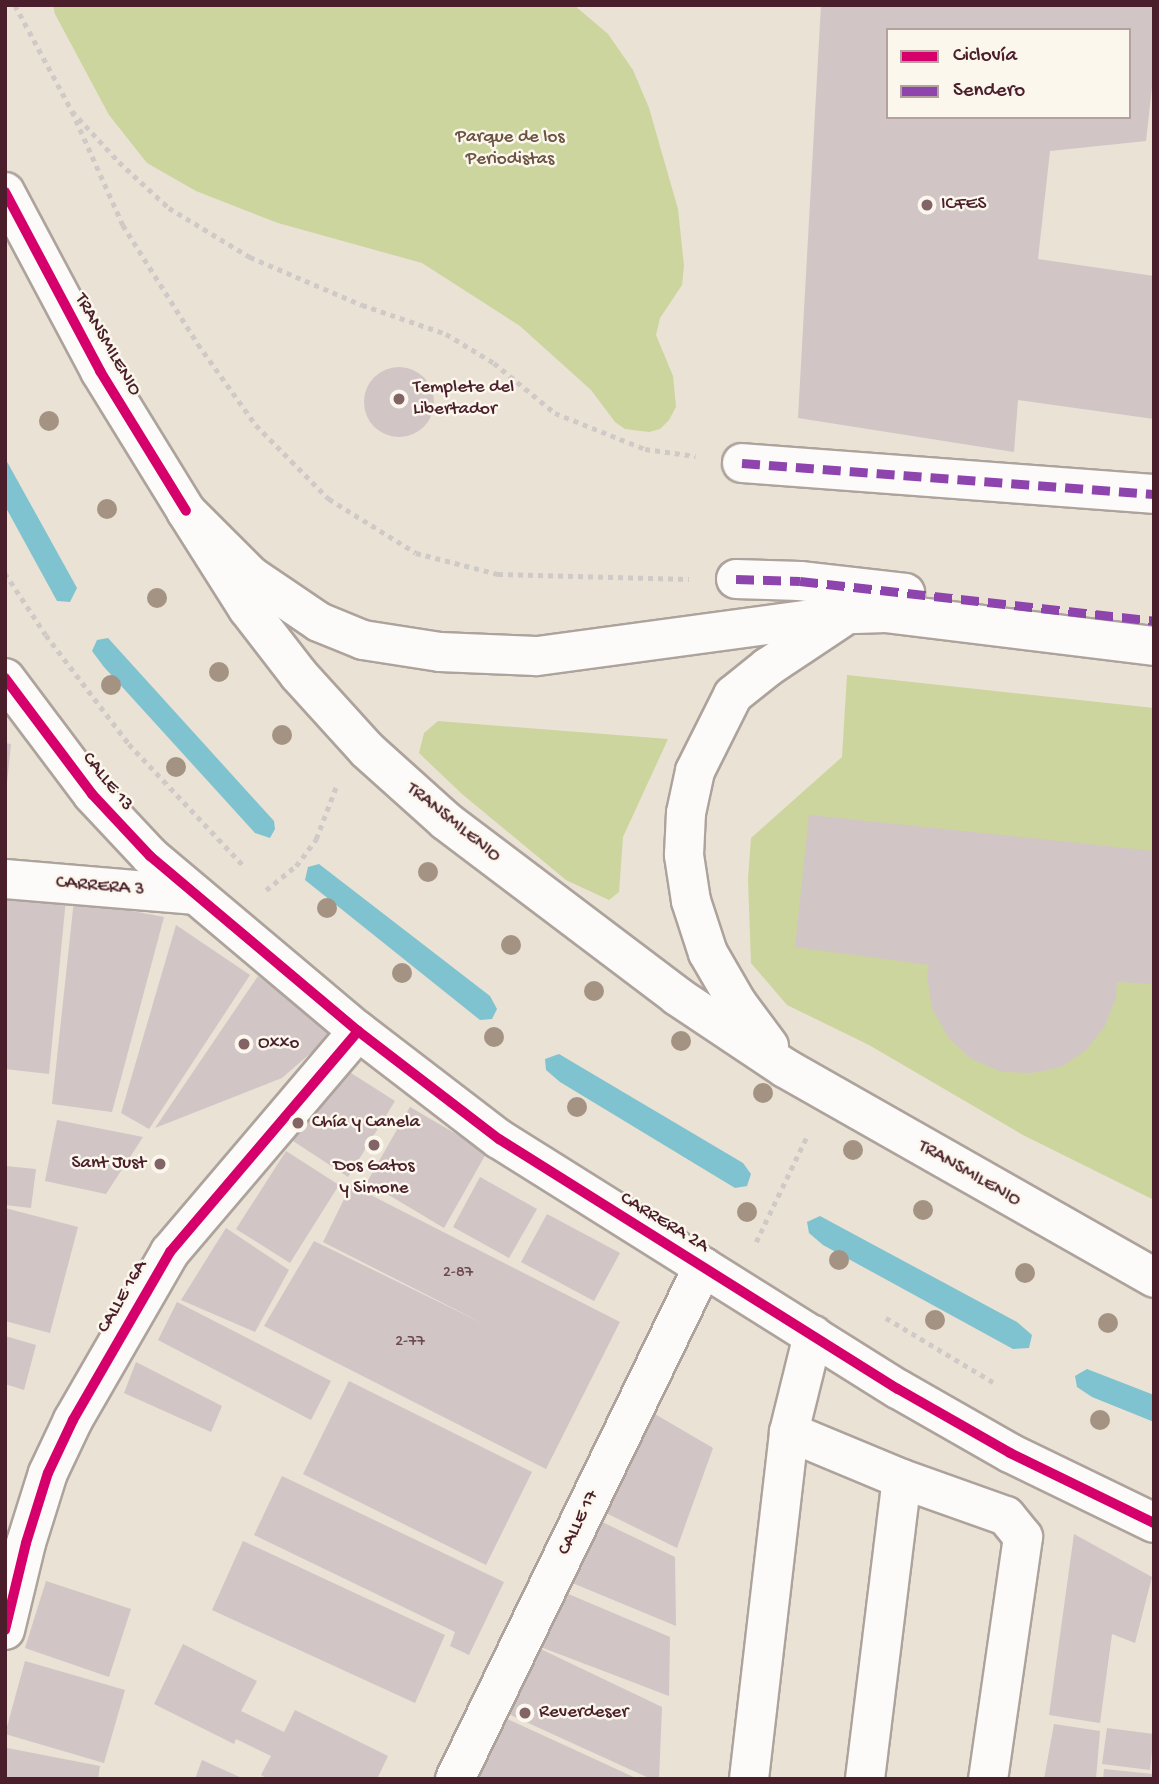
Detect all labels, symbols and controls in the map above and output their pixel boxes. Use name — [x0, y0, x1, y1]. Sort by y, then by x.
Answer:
legend — [886, 28, 1131, 119]
text: Ciclovía — [953, 44, 1017, 69]
text: Sendero — [953, 79, 1025, 104]
park label: Parque de los Periodistas — [456, 127, 564, 171]
place label: ICFES — [941, 194, 986, 216]
marker: ICFES — [919, 197, 935, 213]
street label: TRANSMILENIO — [68, 290, 146, 400]
place label: Templete del Libertador — [413, 377, 514, 421]
marker: Templete del Libertador — [391, 391, 407, 407]
street label: CALLE 13 — [76, 748, 138, 816]
street label: TRANSMILENIO — [401, 778, 505, 868]
street label: CARRERA 3 — [55, 872, 145, 902]
place label: Oxxo — [258, 1033, 299, 1055]
marker: Oxxo — [236, 1036, 252, 1052]
place label: Chía y Canela — [312, 1112, 420, 1134]
marker: Chía y Canela — [290, 1115, 306, 1131]
street label: TRANSMILENIO — [914, 1135, 1024, 1213]
marker: Dos Gatos y Simone — [366, 1137, 382, 1153]
place label: Sant Just — [72, 1153, 146, 1175]
marker: Sant Just — [152, 1156, 168, 1172]
place label: Dos Gatos y Simone — [334, 1156, 414, 1200]
street label: CARRERA 2A — [616, 1188, 712, 1258]
street label: CALLE 16A — [93, 1257, 153, 1337]
house number: 2-87 — [443, 1264, 473, 1284]
house number: 2-77 — [395, 1333, 425, 1353]
street label: CALLE 17 — [554, 1487, 604, 1559]
place label: Reverdeser — [539, 1702, 628, 1724]
marker: Reverdeser — [517, 1705, 533, 1721]

